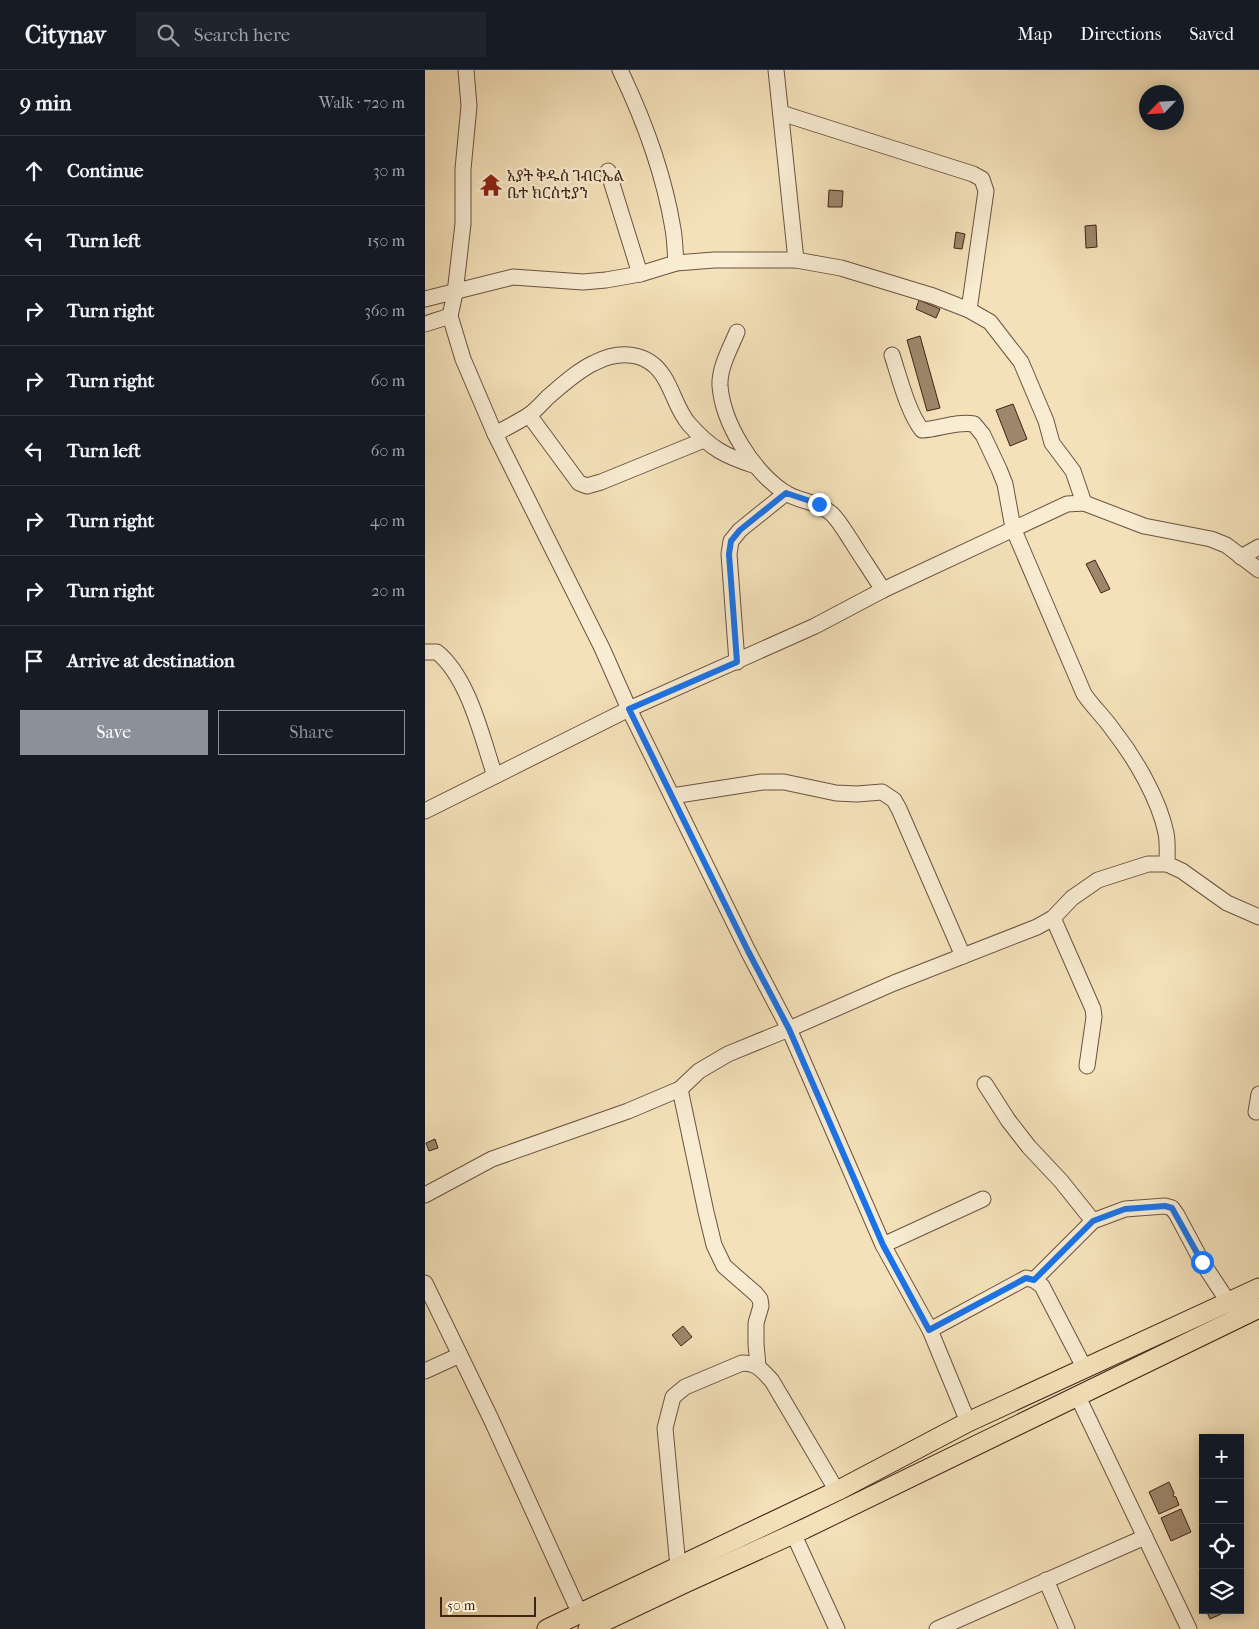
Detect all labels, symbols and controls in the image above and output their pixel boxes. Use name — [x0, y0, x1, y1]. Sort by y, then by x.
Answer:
search box — [136, 12, 486, 57]
text: Citynav — [25, 21, 106, 49]
icon: search — [154, 21, 182, 49]
text: Search here — [194, 24, 290, 46]
text: Map — [1018, 24, 1052, 45]
text: Directions — [1080, 24, 1161, 45]
text: Saved — [1189, 24, 1234, 45]
north arrow — [1139, 85, 1184, 130]
text: 9 min — [20, 91, 71, 115]
text: Walk · 720 m — [319, 93, 405, 112]
icon: ahead — [20, 157, 48, 185]
text: Continue — [67, 160, 143, 182]
text: 30 m — [373, 161, 405, 180]
place label: አያት ቅዱስ ገብርኤል ቤተ ክርስቲያን — [507, 167, 624, 202]
temple icon: አያት ቅዱስ ገብርኤል ቤተ ክርስቲያን — [478, 172, 504, 198]
icon: left — [20, 227, 48, 255]
text: Turn left — [67, 230, 141, 252]
text: 150 m — [367, 231, 405, 250]
icon: right — [20, 297, 48, 325]
text: Turn right — [67, 300, 154, 322]
text: 360 m — [364, 301, 405, 320]
icon: right — [20, 367, 48, 395]
text: Turn right — [67, 370, 154, 392]
text: 60 m — [371, 371, 405, 390]
icon: left — [20, 437, 48, 465]
text: Turn left — [67, 440, 141, 462]
text: 60 m — [371, 441, 405, 460]
route end — [808, 493, 831, 516]
icon: right — [20, 507, 48, 535]
text: Turn right — [67, 510, 154, 532]
text: 40 m — [370, 511, 405, 530]
icon: right — [20, 577, 48, 605]
text: Turn right — [67, 580, 154, 602]
text: 20 m — [371, 581, 405, 600]
icon: arrive — [20, 647, 48, 675]
text: Arrive at destination — [67, 650, 235, 672]
button: Save — [20, 710, 208, 755]
button: Share — [218, 710, 405, 755]
route start — [1191, 1251, 1214, 1274]
map controls — [1199, 1434, 1244, 1614]
button: + — [1199, 1434, 1244, 1479]
button: − — [1199, 1479, 1244, 1524]
button: locate — [1199, 1524, 1244, 1569]
button: layers — [1199, 1569, 1244, 1614]
scale bar — [440, 1594, 536, 1617]
text: 50 m — [447, 1597, 475, 1614]

